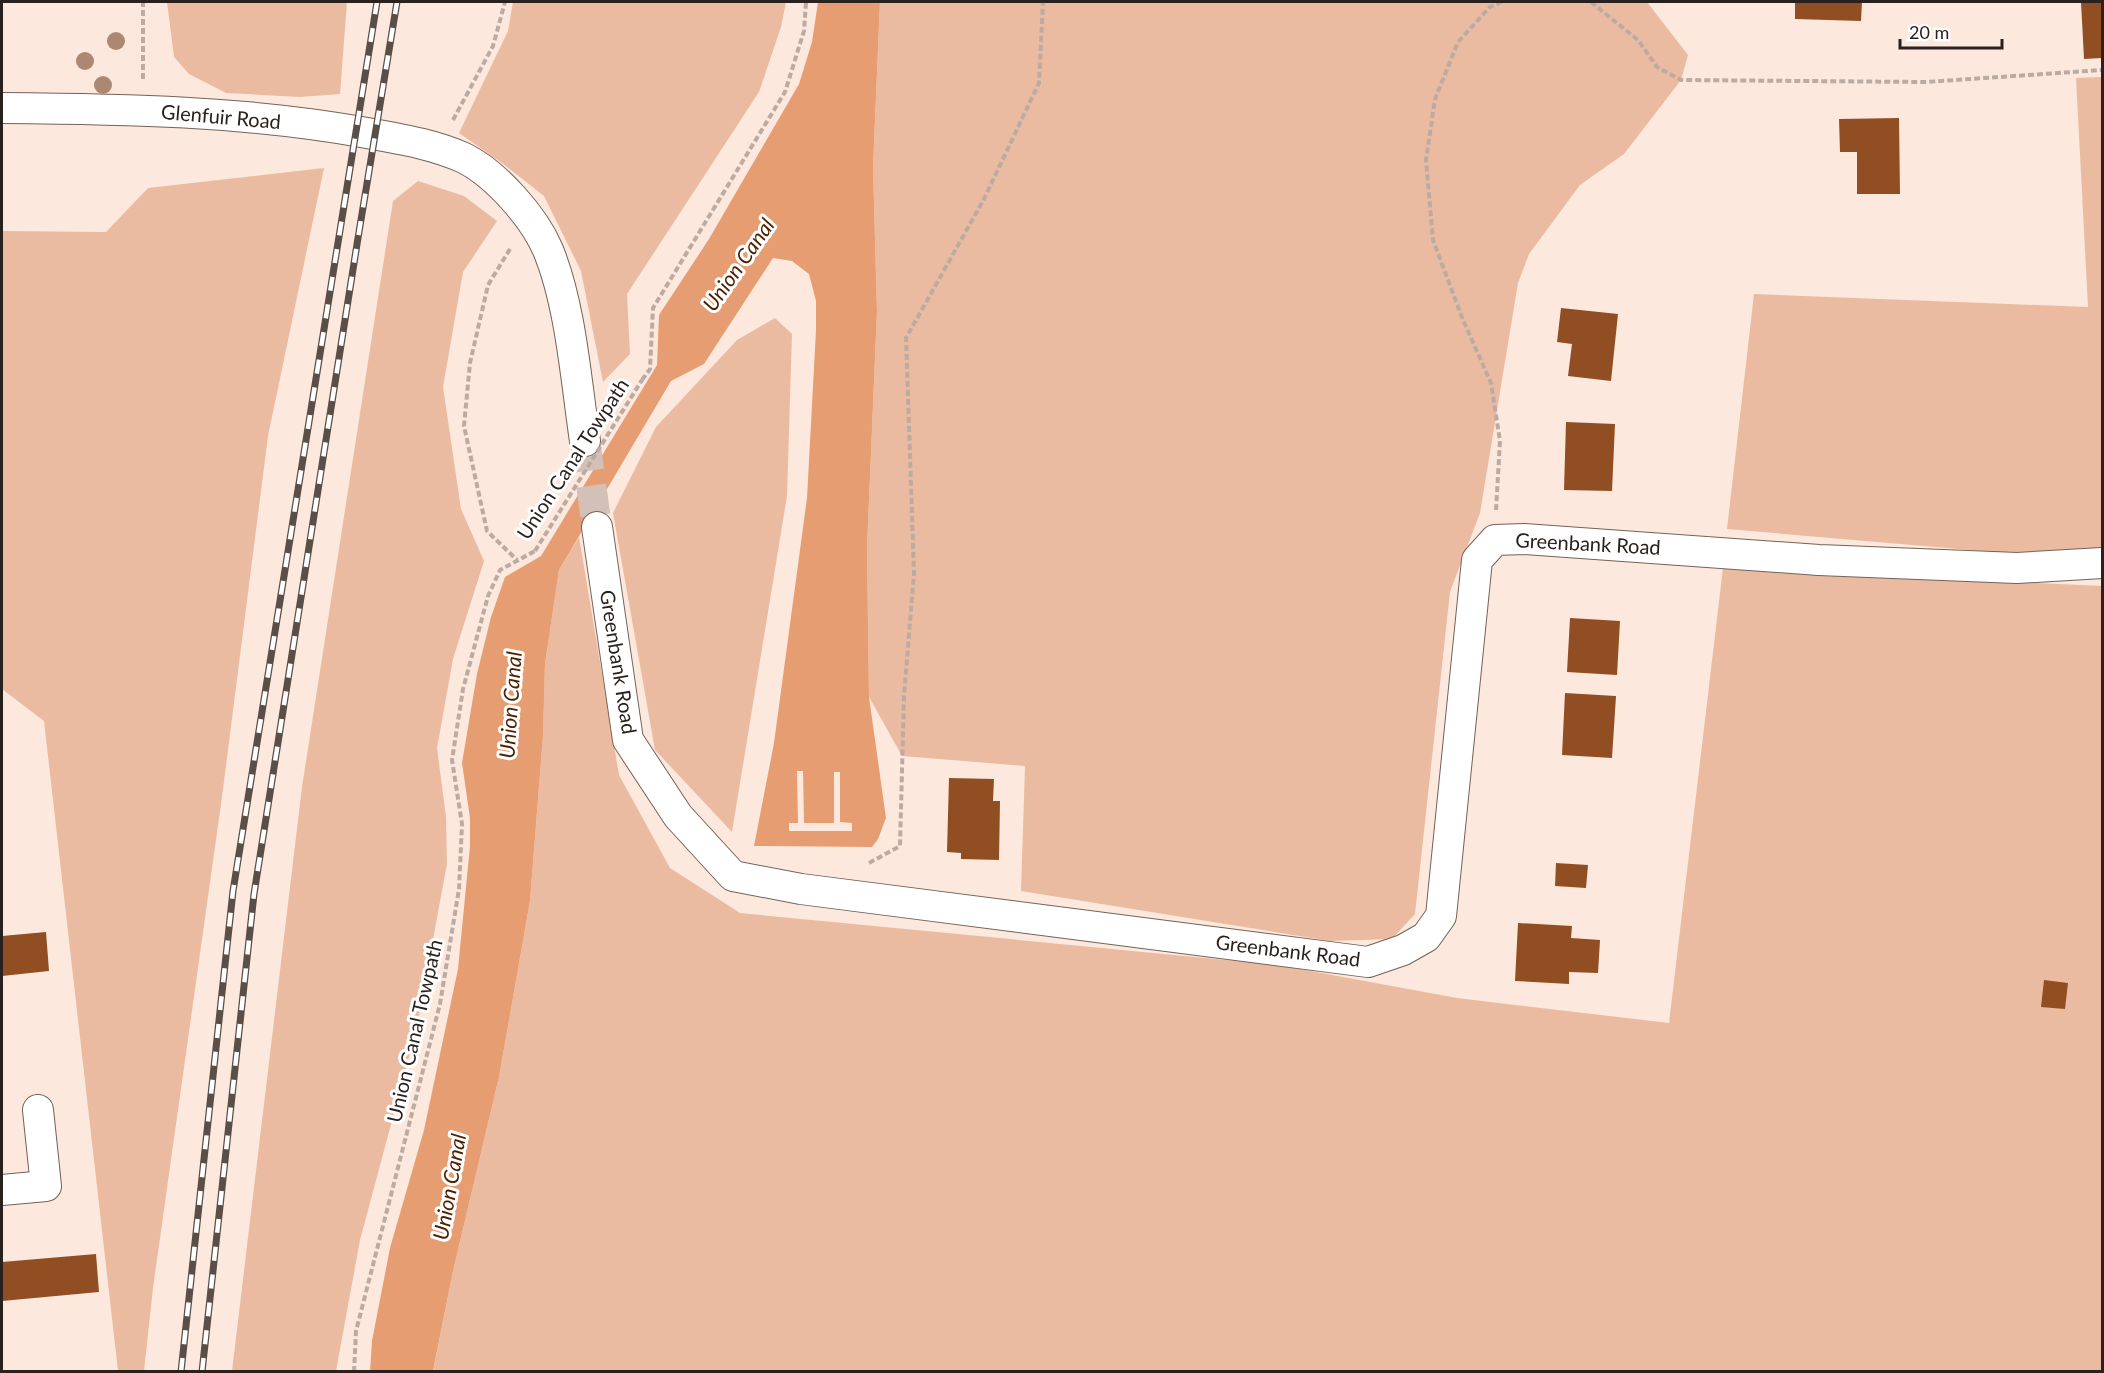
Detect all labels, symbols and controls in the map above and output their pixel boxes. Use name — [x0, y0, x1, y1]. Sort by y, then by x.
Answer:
scale bar — [1900, 12, 2002, 50]
text: 20 m — [1909, 21, 1949, 43]
street label: Glenfuir Road — [160, 99, 282, 133]
water label: Union Canal — [697, 213, 779, 315]
street label: Union Canal Towpath — [511, 373, 633, 544]
street label: Greenbank Road — [1515, 527, 1661, 559]
street label: Greenbank Road — [596, 588, 642, 736]
water label: Union Canal — [493, 650, 526, 759]
street label: Greenbank Road — [1214, 929, 1362, 971]
street label: Union Canal Towpath — [381, 937, 447, 1125]
water label: Union Canal — [427, 1131, 470, 1242]

